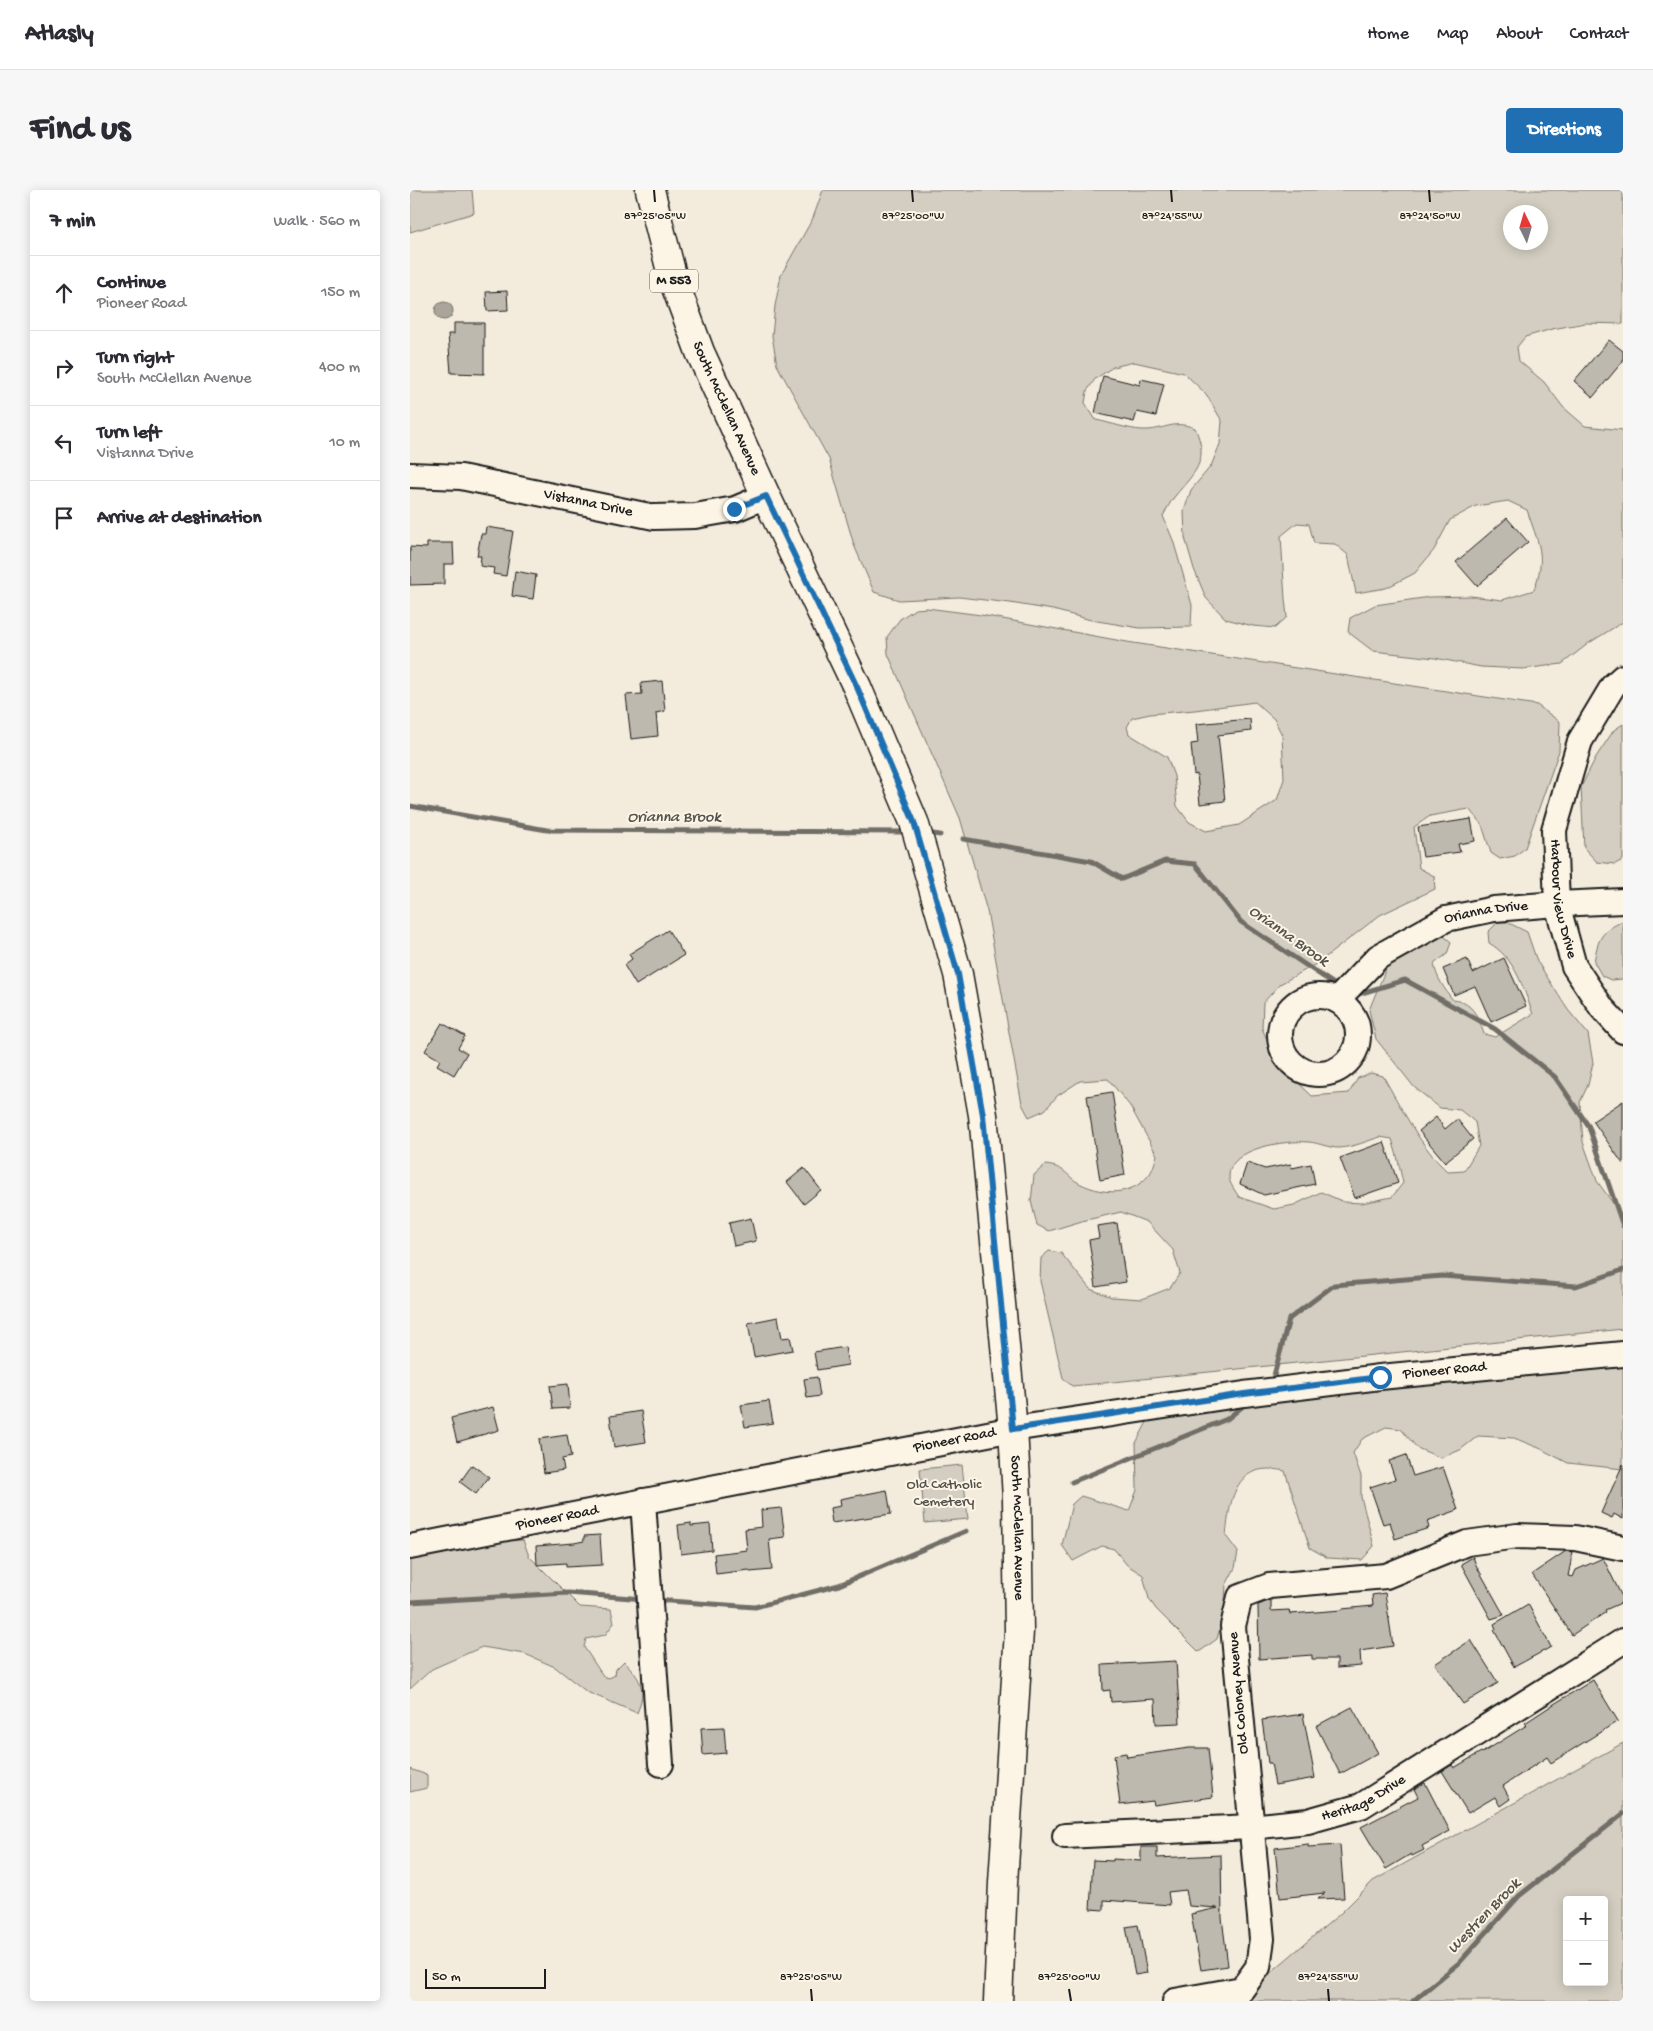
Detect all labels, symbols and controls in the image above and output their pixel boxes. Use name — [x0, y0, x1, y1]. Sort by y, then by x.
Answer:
text: Atlasly — [25, 20, 94, 49]
text: Home — [1367, 24, 1409, 45]
text: Map — [1437, 24, 1468, 45]
text: About — [1496, 24, 1542, 45]
text: Contact — [1570, 24, 1628, 45]
button: Directions — [1506, 108, 1623, 153]
text: Find us — [30, 110, 130, 151]
north arrow — [1503, 205, 1548, 250]
text: 7 min — [50, 210, 95, 235]
text: 87°25'05"W — [624, 210, 686, 224]
text: 87°25'00"W — [882, 210, 944, 224]
text: 87°24'55"W — [1142, 210, 1202, 224]
text: 87°24'50"W — [1399, 210, 1461, 224]
text: Walk · 560 m — [274, 213, 360, 232]
road number: M 553 — [650, 270, 698, 292]
text: Continue — [97, 272, 166, 295]
icon: ahead — [50, 279, 78, 307]
text: 150 m — [321, 284, 360, 303]
text: Pioneer Road — [97, 295, 186, 314]
street label: South McClellan Avenue — [688, 339, 764, 479]
text: Turn right — [97, 347, 173, 370]
icon: right — [50, 354, 78, 382]
text: 400 m — [319, 359, 360, 378]
text: South McClellan Avenue — [97, 370, 252, 389]
text: Turn left — [97, 422, 161, 445]
icon: left — [50, 429, 78, 457]
text: 10 m — [329, 434, 360, 453]
text: Vistanna Drive — [97, 445, 193, 464]
street label: Vistanna Drive — [541, 485, 635, 521]
route end — [723, 498, 746, 521]
icon: arrive — [50, 504, 78, 532]
text: Arrive at destination — [97, 507, 261, 530]
water label: Orianna Brook — [627, 809, 722, 828]
street label: Harbour View Drive — [1545, 839, 1581, 961]
street label: Orianna Drive — [1442, 897, 1529, 928]
water label: Orianna Brook — [1244, 903, 1333, 973]
street label: Pioneer Road — [1401, 1358, 1488, 1384]
route start — [1369, 1366, 1392, 1389]
street label: Pioneer Road — [911, 1423, 999, 1457]
street label: South McClellan Avenue — [1006, 1455, 1028, 1601]
park label: Old Catholic Cemetery — [907, 1476, 982, 1511]
street label: Pioneer Road — [513, 1501, 601, 1535]
street label: Old Coloney Avenue — [1225, 1631, 1253, 1755]
street label: Heritage Drive — [1319, 1771, 1409, 1826]
water label: Westren Brook — [1444, 1874, 1527, 1959]
map controls — [1563, 1896, 1608, 1986]
button: + — [1563, 1896, 1608, 1941]
button: − — [1563, 1941, 1608, 1986]
scale bar — [425, 1966, 546, 1989]
text: 50 m — [432, 1969, 461, 1986]
text: 87°25'05"W — [780, 1971, 842, 1985]
text: 87°25'00"W — [1038, 1971, 1100, 1985]
text: 87°24'55"W — [1298, 1971, 1358, 1985]

